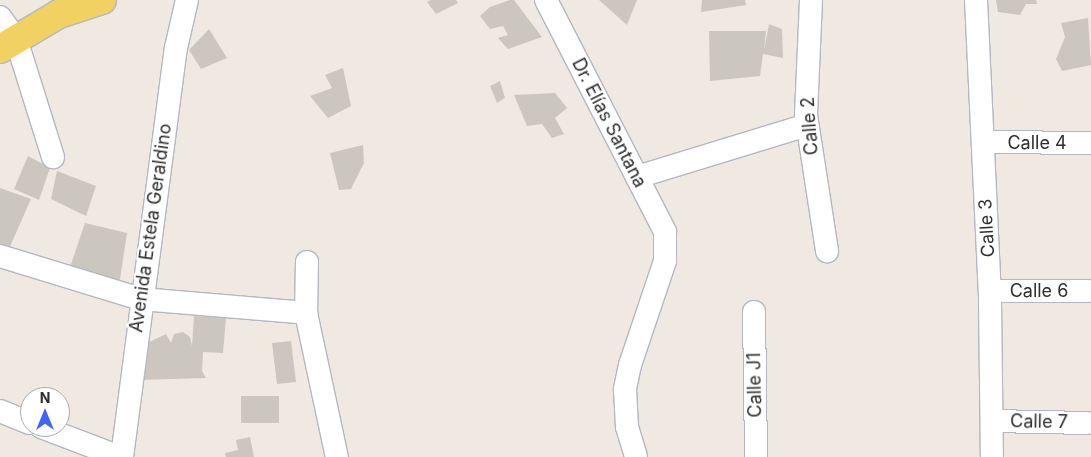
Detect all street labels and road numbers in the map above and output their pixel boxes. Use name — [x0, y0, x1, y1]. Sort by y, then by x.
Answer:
street label: Dr. Elías Santana — [567, 55, 651, 191]
street label: Calle 2 — [797, 96, 823, 156]
street label: Avenida Estela Geraldino — [126, 122, 176, 334]
street label: Calle 4 — [1007, 132, 1067, 154]
street label: Calle 3 — [975, 198, 999, 258]
street label: Calle 6 — [1010, 280, 1068, 302]
street label: Calle J1 — [744, 352, 766, 418]
street label: Calle 7 — [1010, 411, 1068, 433]

